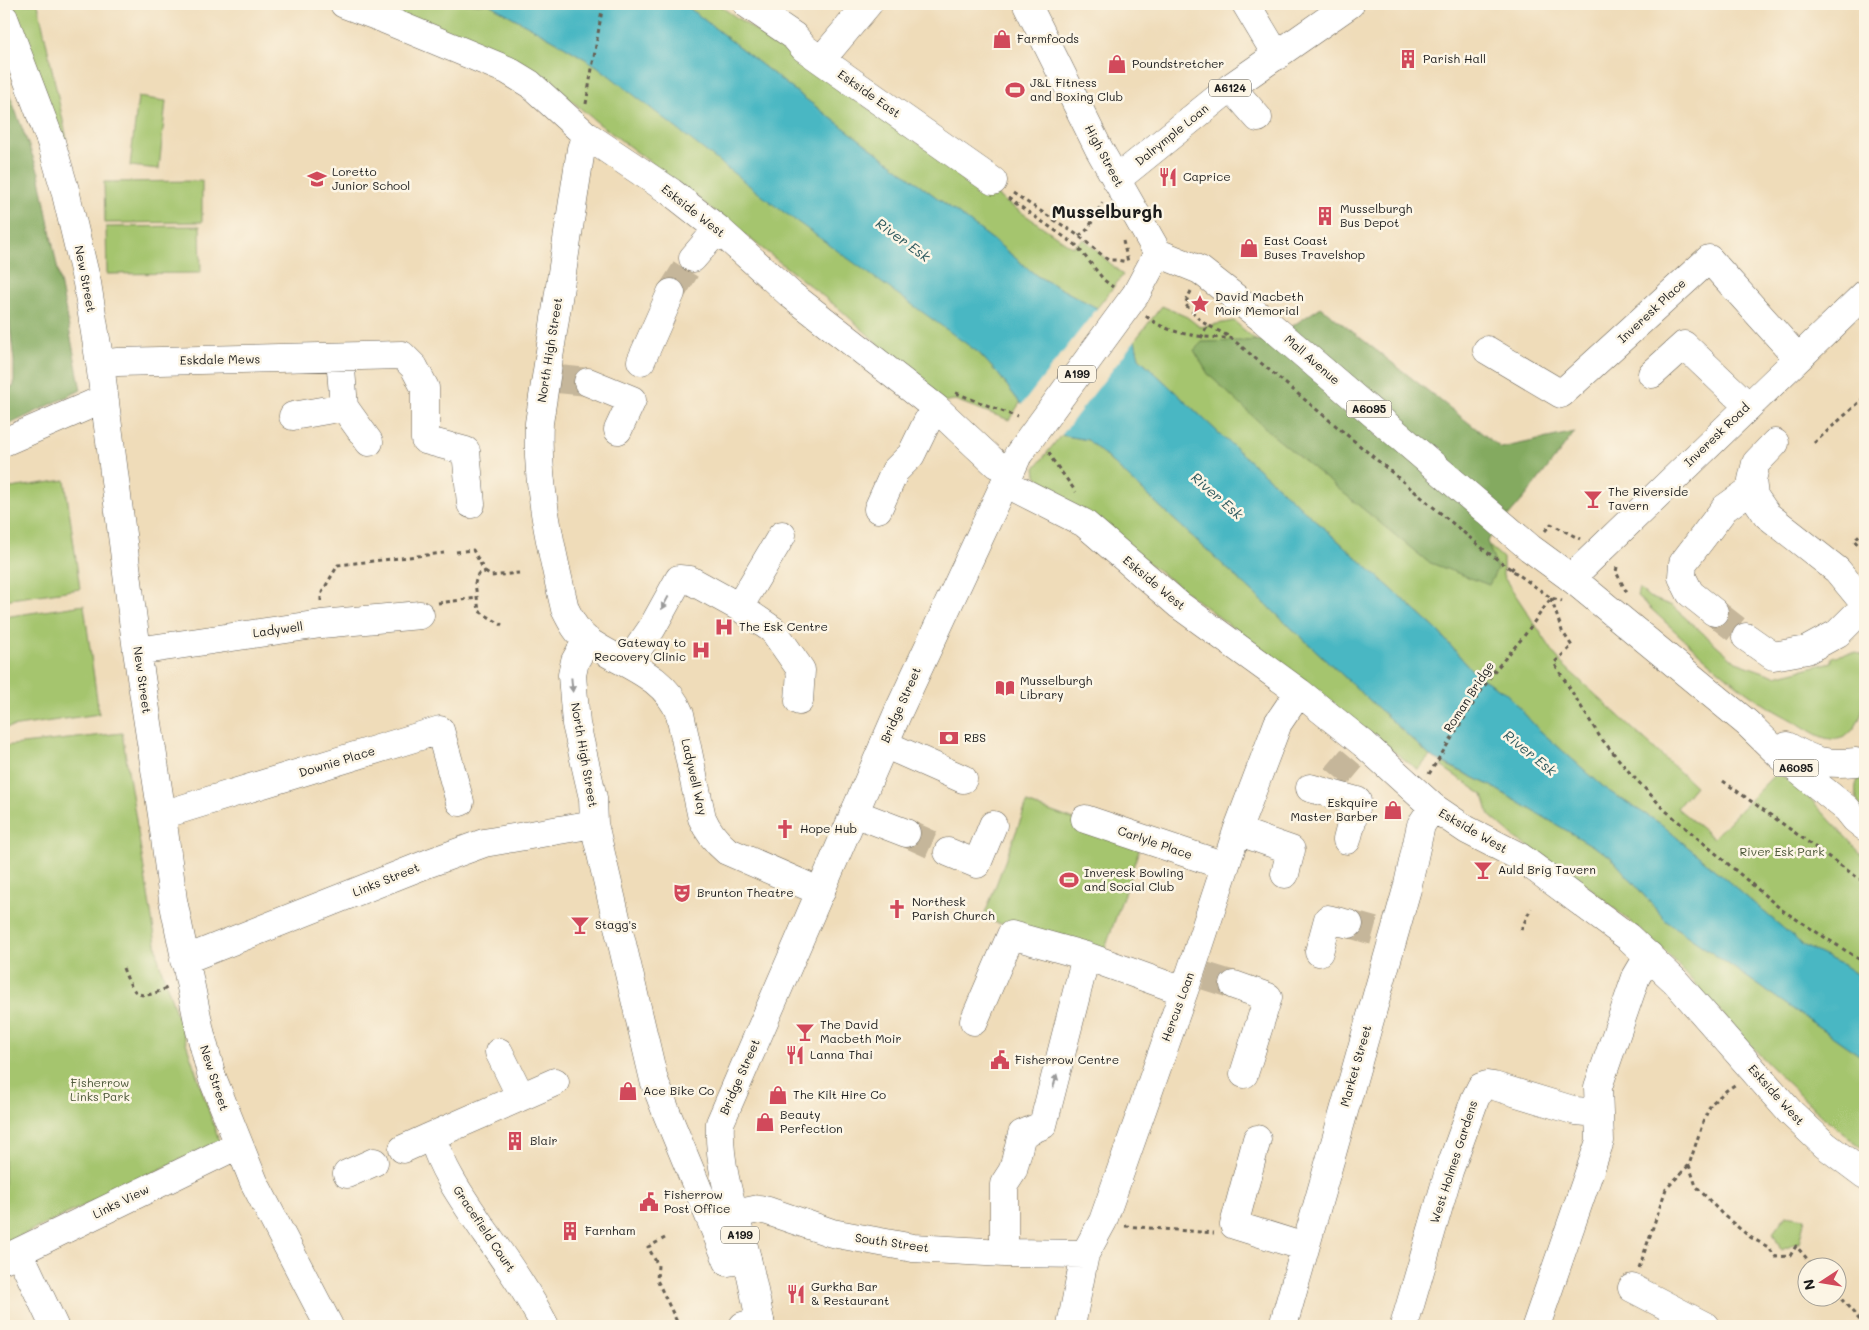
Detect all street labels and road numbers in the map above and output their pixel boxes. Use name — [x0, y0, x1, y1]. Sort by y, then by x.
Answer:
street label: Eskside East — [835, 66, 904, 121]
road number: A6124 — [1209, 80, 1251, 96]
street label: Dalrymple Loan — [1131, 100, 1211, 169]
street label: High Street — [1082, 122, 1128, 189]
street label: Eskside West — [659, 180, 729, 240]
street label: New Street — [72, 244, 100, 314]
street label: Inveresk Place — [1614, 275, 1689, 346]
street label: North High Street — [533, 296, 565, 403]
street label: Mall Avenue — [1282, 331, 1344, 388]
street label: Eskdale Mews — [180, 350, 261, 368]
road number: A199 — [1058, 366, 1096, 382]
street label: Inveresk Road — [1680, 399, 1753, 470]
road number: A6095 — [1346, 400, 1392, 418]
street label: Eskside West — [1120, 552, 1189, 613]
street label: Ladywell — [252, 618, 304, 640]
street label: New Street — [130, 645, 156, 714]
street label: Roman Bridge — [1439, 658, 1497, 735]
street label: Bridge Street — [876, 664, 924, 745]
street label: North High Street — [568, 701, 602, 808]
street label: Ladywell Way — [678, 737, 712, 817]
street label: Downie Place — [297, 742, 377, 780]
road number: A6095 — [1774, 760, 1818, 776]
street label: Eskside West — [1436, 804, 1511, 856]
street label: Carlyle Place — [1116, 822, 1195, 862]
street label: Links Street — [350, 858, 421, 900]
street label: Hercus Loan — [1157, 970, 1197, 1044]
street label: Market Street — [1336, 1023, 1374, 1108]
street label: Bridge Street — [715, 1036, 763, 1117]
street label: New Street — [197, 1043, 233, 1112]
street label: Eskside West — [1745, 1061, 1808, 1128]
street label: West Holmes Gardens — [1426, 1098, 1481, 1225]
street label: Links View — [90, 1181, 151, 1222]
street label: Gracefield Court — [450, 1182, 520, 1275]
road number: A199 — [721, 1226, 759, 1244]
street label: South Street — [854, 1229, 930, 1255]

